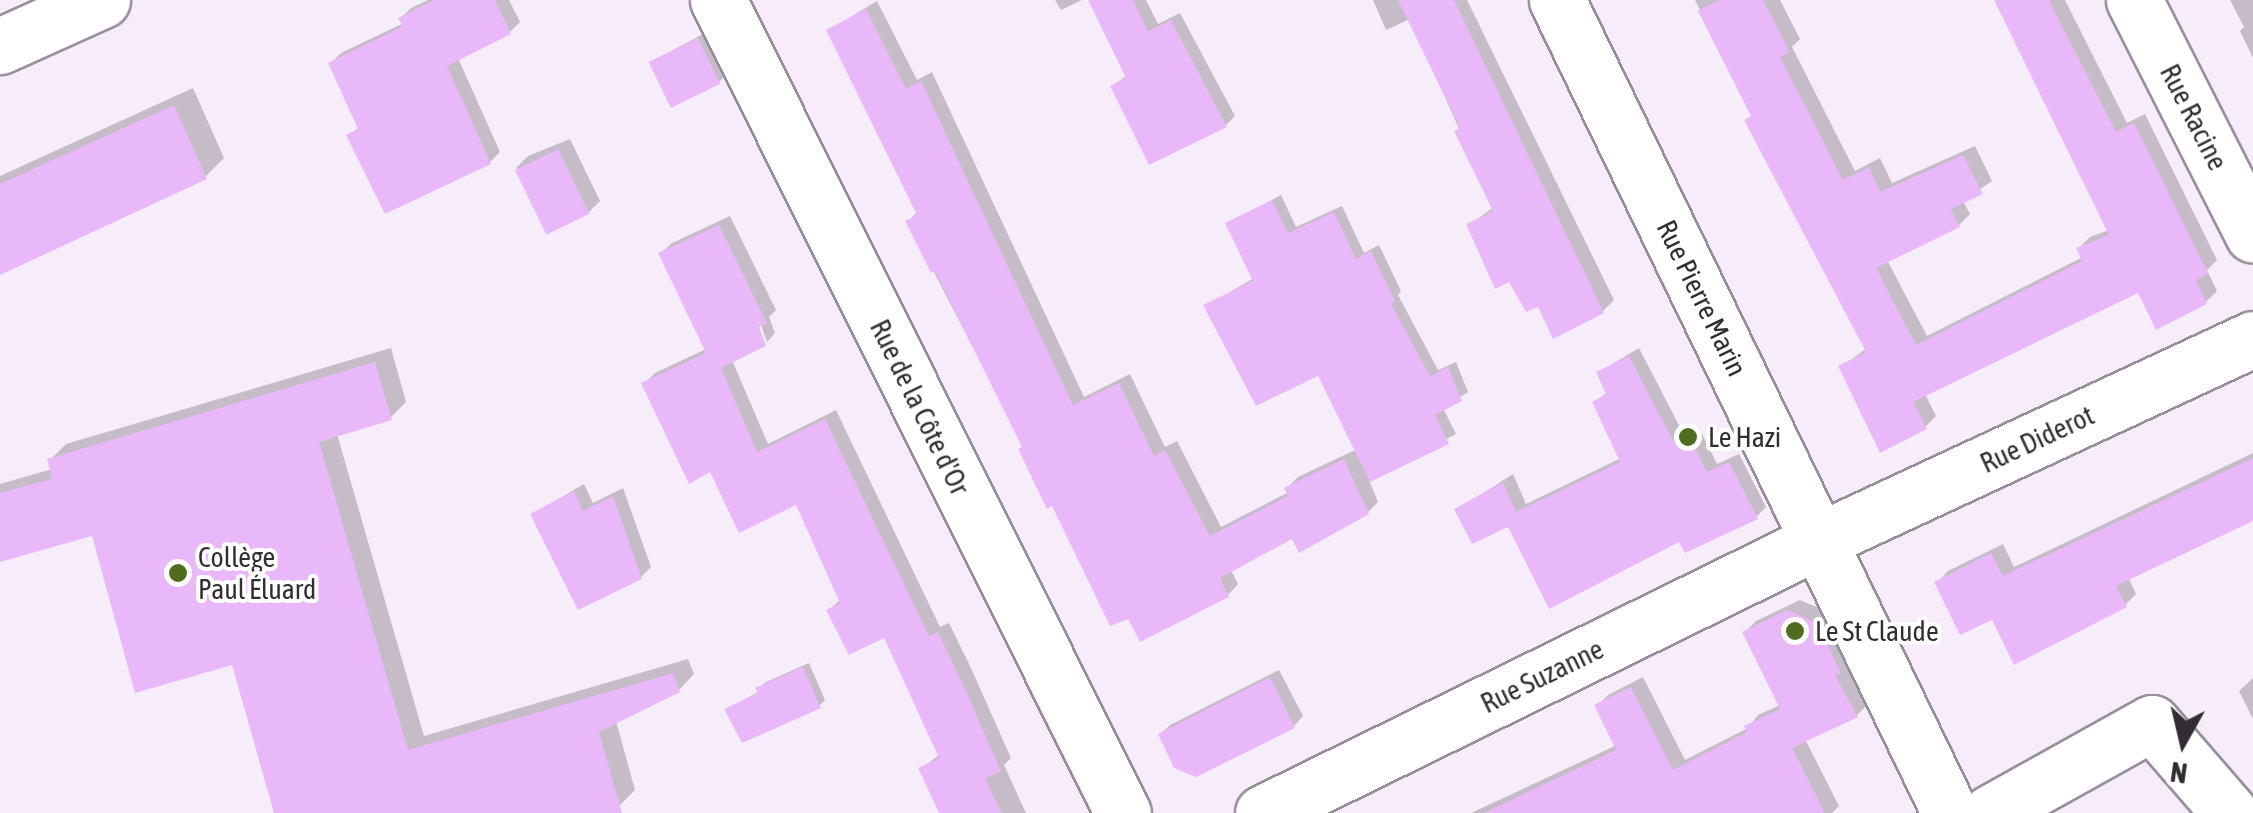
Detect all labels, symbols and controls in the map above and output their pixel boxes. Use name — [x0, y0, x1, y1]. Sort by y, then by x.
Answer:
street label: Rue Racine — [2153, 59, 2235, 175]
street label: Rue Pierre Marin — [1650, 214, 1754, 382]
street label: Rue de la Côte d'Or — [863, 314, 977, 500]
street label: Rue Diderot — [1975, 398, 2099, 480]
place label: Le Hazi — [1708, 420, 1781, 454]
marker: Le Hazi — [1677, 426, 1699, 448]
place label: Collège Paul Éluard — [198, 540, 316, 606]
marker: Collège Paul Éluard — [167, 562, 189, 584]
place label: Le St Claude — [1815, 614, 1939, 648]
marker: Le St Claude — [1784, 620, 1806, 642]
street label: Rue Suzanne — [1475, 632, 1609, 720]
north arrow — [2133, 693, 2233, 793]
text: N — [2168, 756, 2189, 790]

